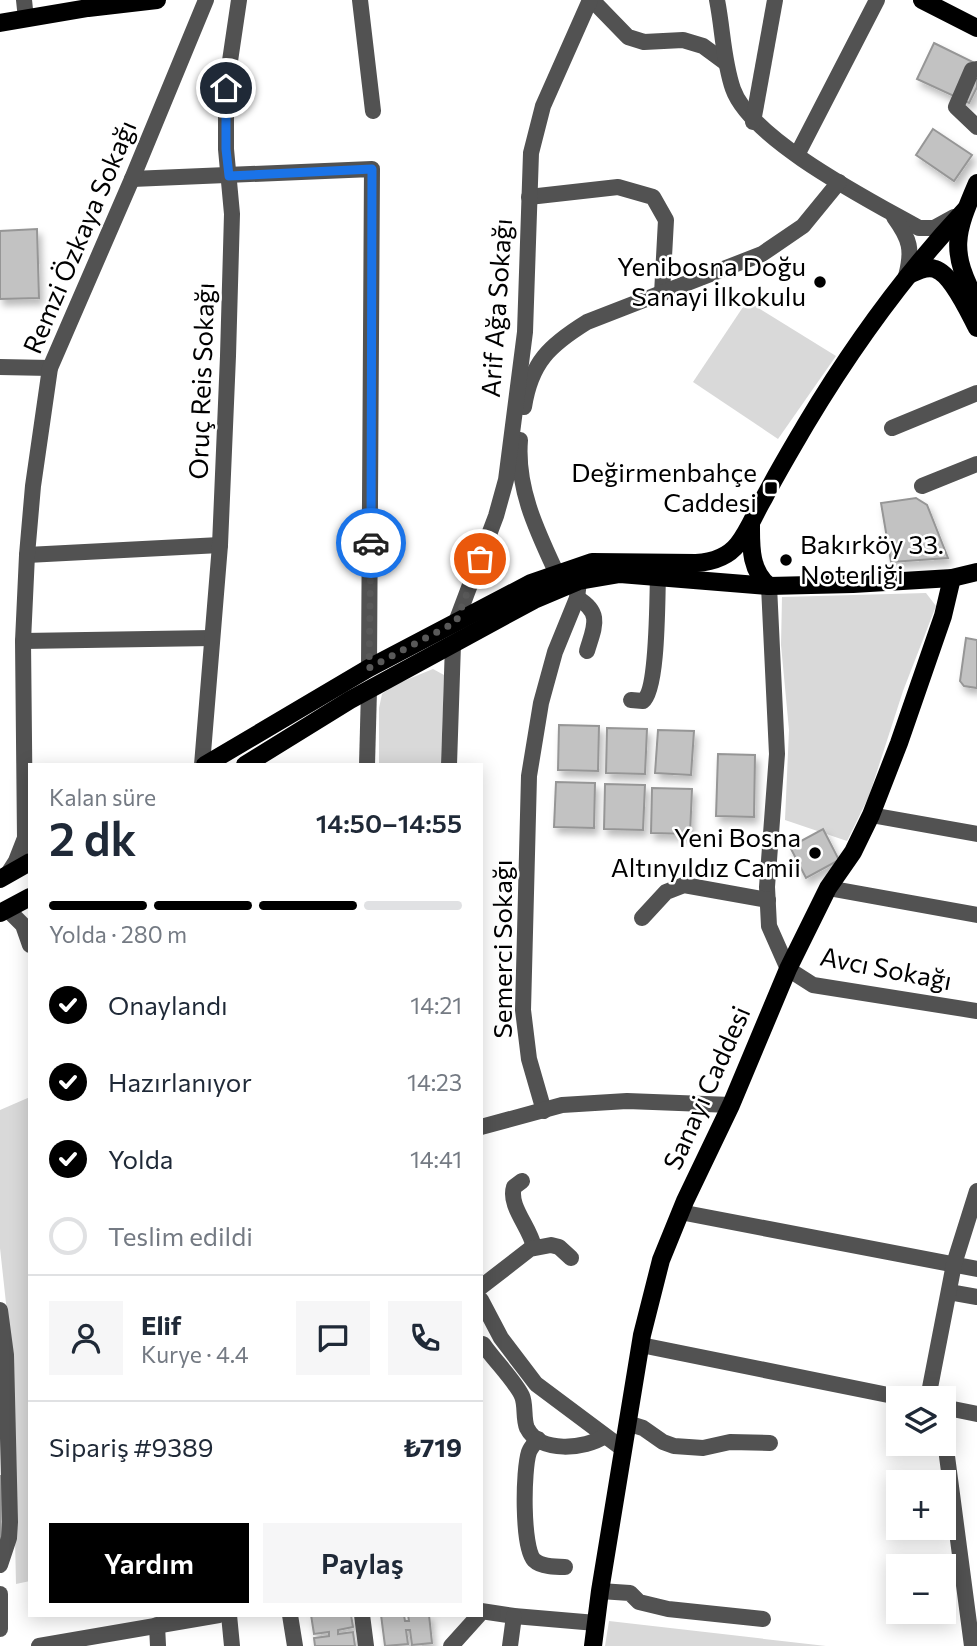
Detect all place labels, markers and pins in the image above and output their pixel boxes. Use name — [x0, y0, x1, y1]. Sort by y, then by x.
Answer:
pin — [196, 58, 256, 118]
place label: Yenibosna Doğu Sanayi İlkokulu — [617, 250, 806, 311]
marker: Yenibosna Doğu Sanayi İlkokulu — [812, 274, 828, 290]
place label: Değirmenbahçe Caddesi — [571, 456, 757, 517]
marker: Değirmenbahçe Caddesi — [763, 480, 779, 496]
place label: Bakırköy 33. Noterliği — [800, 528, 944, 589]
pin — [450, 529, 510, 589]
marker: Bakırköy 33. Noterliği — [778, 552, 794, 568]
place label: Yeni Bosna Altınyıldız Camii — [611, 821, 801, 882]
marker: Yeni Bosna Altınyıldız Camii — [807, 845, 823, 861]

